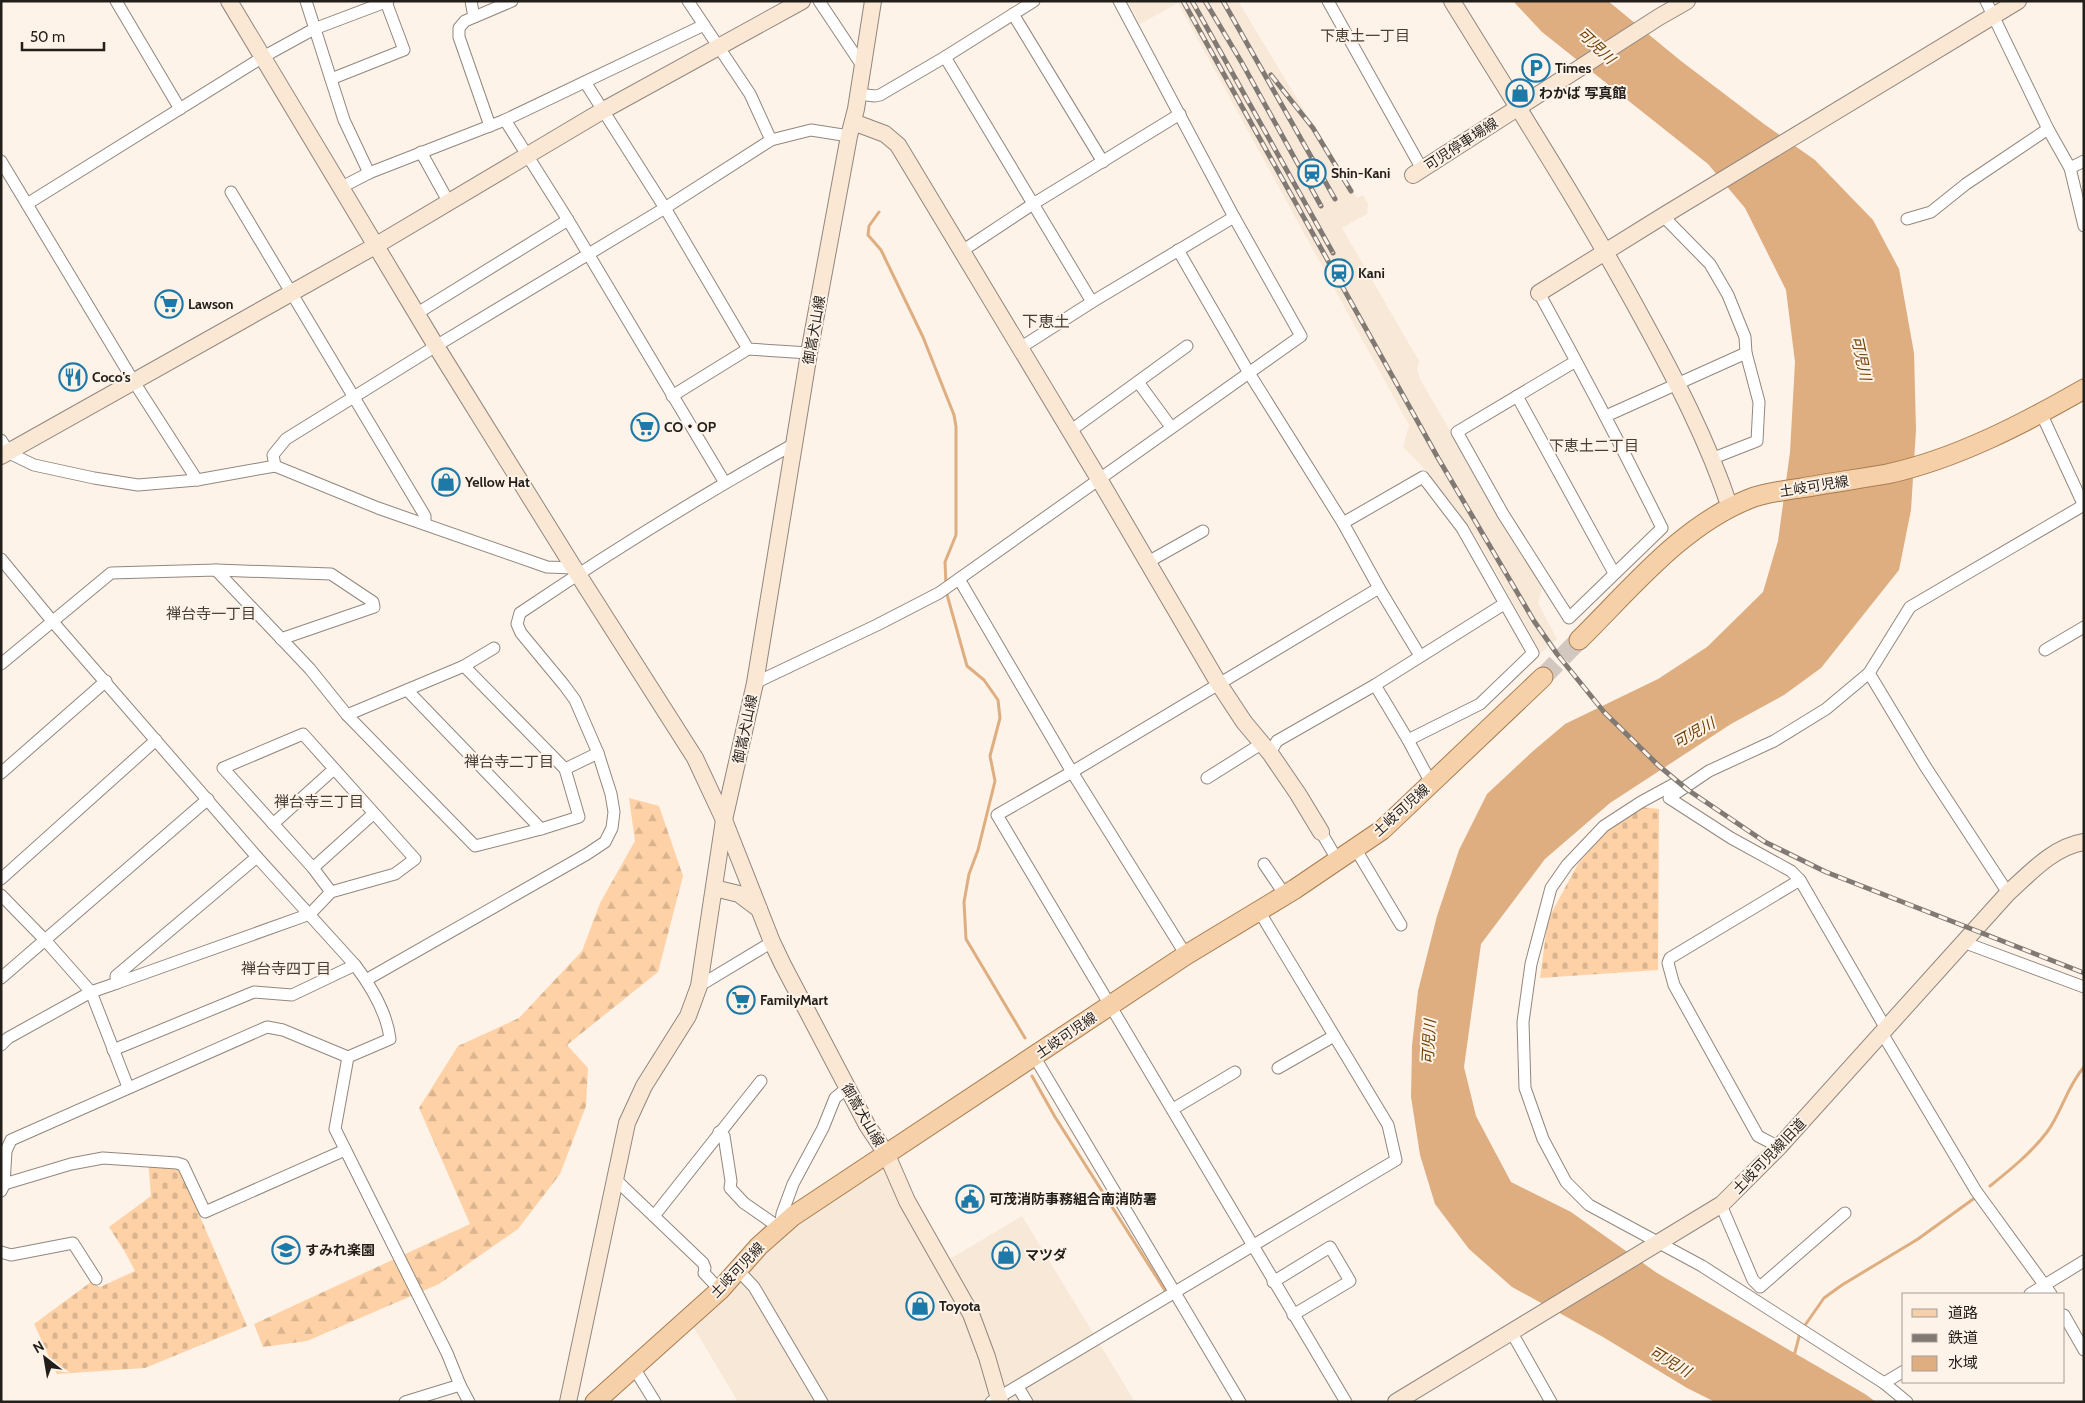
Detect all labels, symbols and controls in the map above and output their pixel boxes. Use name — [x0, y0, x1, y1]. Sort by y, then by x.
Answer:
scale bar — [22, 20, 105, 52]
water label: 可児川 — [1573, 24, 1620, 69]
district label: 下恵土一丁目 — [1320, 27, 1410, 45]
text: 50 m — [30, 28, 65, 46]
parking icon: Times — [1521, 53, 1551, 83]
place label: Times — [1555, 59, 1591, 77]
shop icon: わかば 写真館 — [1505, 78, 1535, 108]
place label: わかば 写真館 — [1539, 84, 1626, 102]
street label: 可児停車場線 — [1421, 114, 1501, 174]
station icon: Shin-Kani — [1297, 158, 1327, 188]
place label: Shin-Kani — [1331, 164, 1390, 182]
station icon: Kani — [1324, 258, 1354, 288]
place label: Kani — [1358, 264, 1385, 282]
supermarket icon: Lawson — [154, 289, 184, 319]
street label: 御嵩犬山線 — [799, 294, 829, 366]
place label: Lawson — [188, 295, 234, 313]
district label: 下恵土 — [1022, 312, 1070, 331]
water label: 可児川 — [1848, 334, 1875, 384]
restaurant icon: Coco's — [58, 362, 88, 392]
place label: Coco's — [92, 368, 131, 386]
supermarket icon: CO・OP — [630, 412, 660, 442]
place label: CO・OP — [664, 418, 717, 436]
district label: 下恵土二丁目 — [1549, 437, 1639, 455]
shop icon: Yellow Hat — [431, 467, 461, 497]
street label: 土岐可児線 — [1778, 472, 1850, 500]
place label: Yellow Hat — [464, 473, 530, 491]
district label: 禅台寺一丁目 — [166, 605, 256, 623]
street label: 御嵩犬山線 — [729, 693, 761, 765]
water label: 可児川 — [1670, 713, 1720, 752]
district label: 禅台寺二丁目 — [464, 753, 554, 771]
street label: 土岐可児線 — [1369, 780, 1433, 840]
district label: 禅台寺三丁目 — [274, 793, 364, 811]
district label: 禅台寺四丁目 — [241, 960, 331, 978]
supermarket icon: FamilyMart — [726, 985, 756, 1015]
place label: FamilyMart — [760, 991, 828, 1009]
street label: 土岐可児線 — [1032, 1008, 1100, 1062]
water label: 可児川 — [1419, 1017, 1439, 1065]
street label: 御嵩犬山線 — [838, 1080, 888, 1150]
street label: 土岐可児線旧道 — [1728, 1115, 1810, 1197]
public building icon: 可茂消防事務組合南消防署 — [955, 1184, 985, 1214]
place label: 可茂消防事務組合南消防署 — [989, 1190, 1157, 1208]
school or university icon: すみれ楽園 — [271, 1235, 301, 1265]
street label: 土岐可児線 — [706, 1239, 768, 1301]
shop icon: マツダ — [991, 1240, 1021, 1270]
place label: すみれ楽園 — [305, 1241, 375, 1259]
place label: マツダ — [1025, 1246, 1067, 1264]
shop icon: Toyota — [905, 1291, 935, 1321]
legend — [1902, 1293, 2065, 1383]
place label: Toyota — [939, 1297, 981, 1315]
text: 道路 — [1948, 1304, 1978, 1322]
text: 鉄道 — [1948, 1329, 1978, 1347]
north arrow — [20, 1333, 70, 1383]
text: N — [29, 1337, 47, 1357]
water label: 可児川 — [1646, 1343, 1696, 1382]
text: 水域 — [1948, 1354, 1978, 1372]

